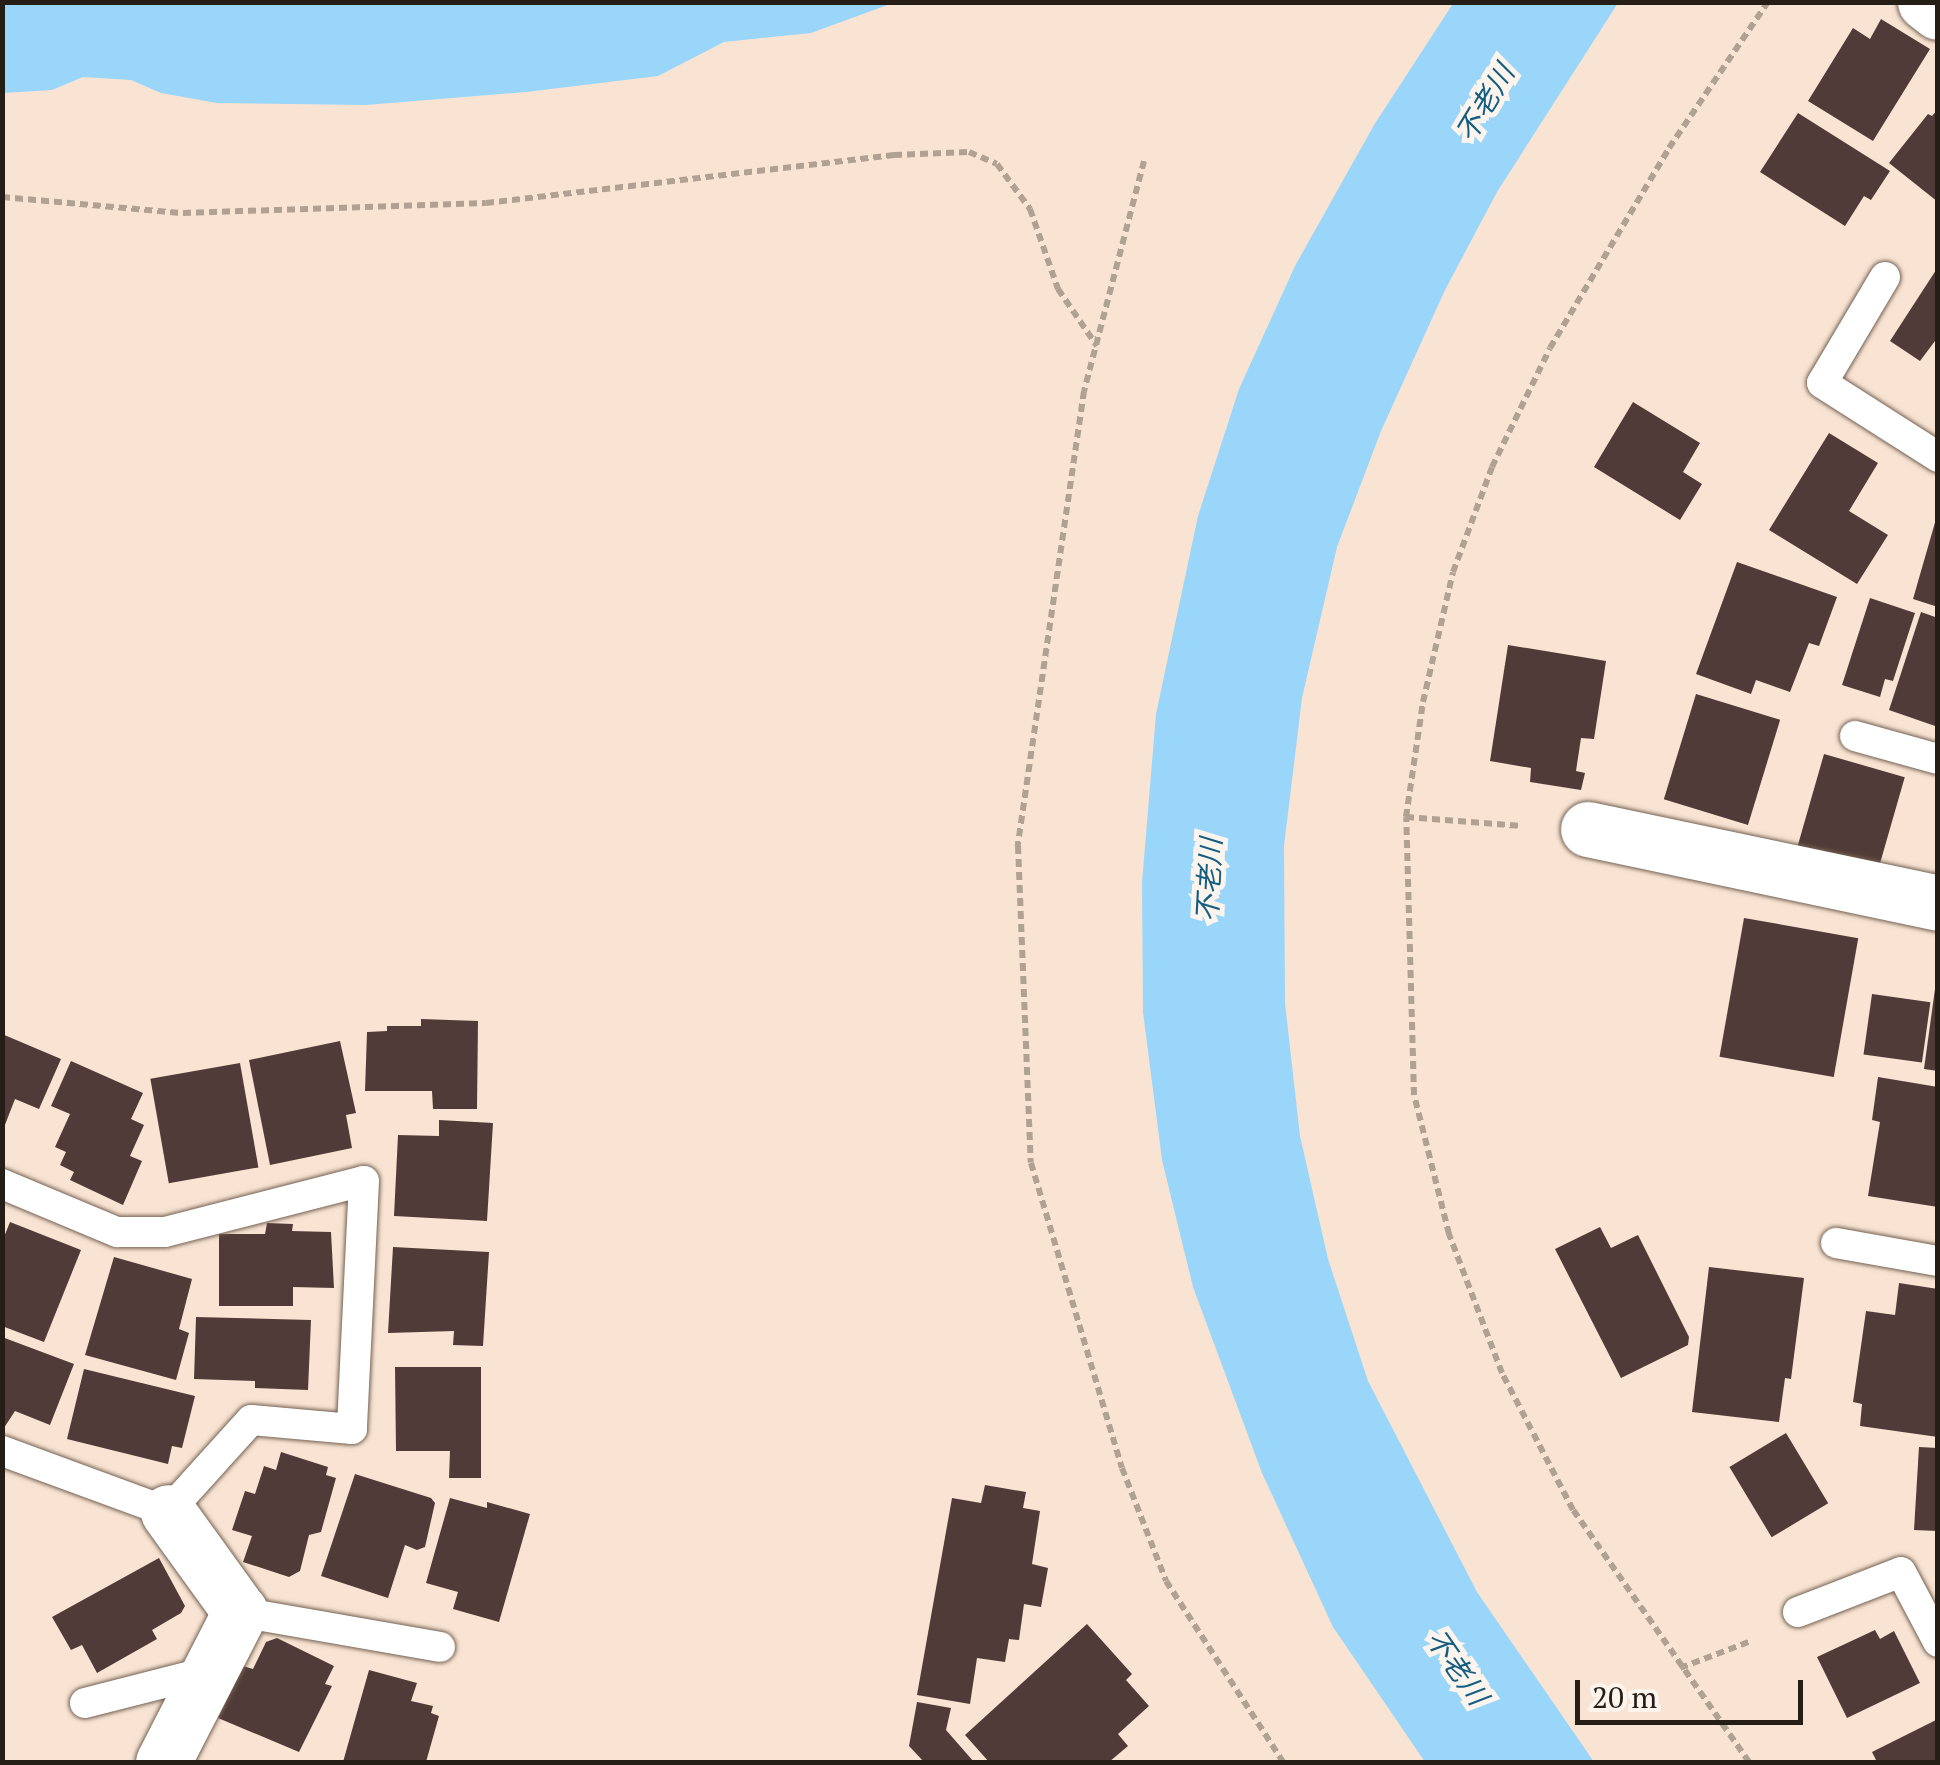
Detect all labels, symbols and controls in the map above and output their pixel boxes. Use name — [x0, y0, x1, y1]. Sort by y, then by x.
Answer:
water label: 不老川 — [1449, 58, 1521, 148]
water label: 不老川 — [1190, 837, 1228, 923]
water label: 不老川 — [1419, 1623, 1495, 1711]
scale bar — [1580, 1660, 1808, 1722]
text: 20 m — [1592, 1677, 1657, 1717]

